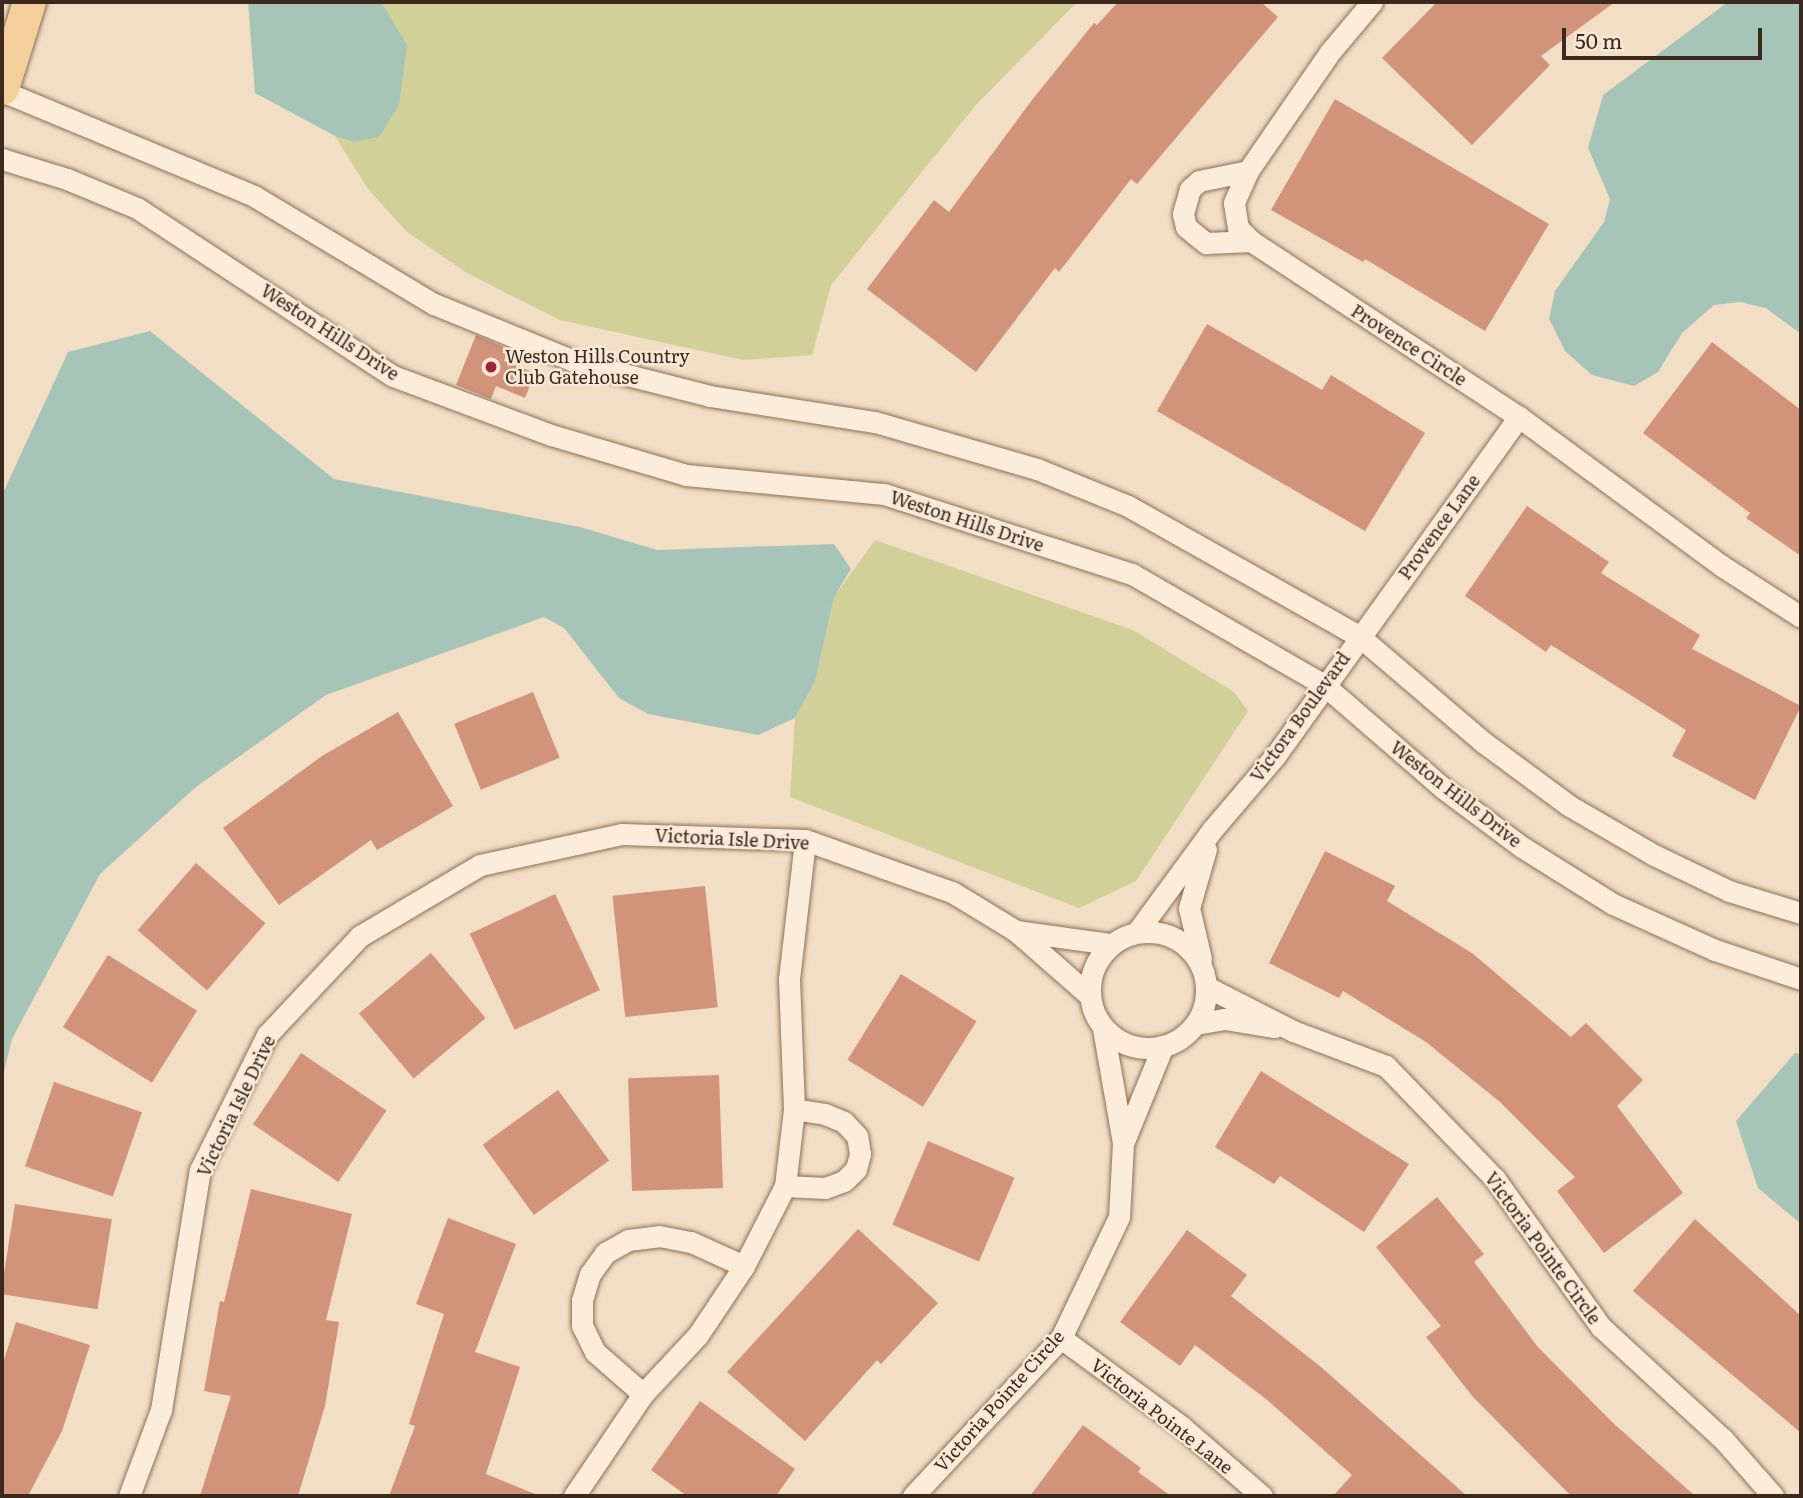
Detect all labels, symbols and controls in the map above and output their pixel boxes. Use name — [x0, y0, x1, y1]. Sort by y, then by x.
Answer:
scale bar — [1565, 14, 1764, 58]
text: 50 m — [1575, 24, 1622, 55]
street label: Weston Hills Drive — [257, 279, 403, 385]
street label: Provence Circle — [1347, 300, 1471, 390]
place label: Weston Hills Country Club Gatehouse — [505, 346, 690, 388]
marker: Weston Hills Country Club Gatehouse — [483, 359, 499, 375]
street label: Provence Lane — [1394, 470, 1484, 584]
street label: Weston Hills Drive — [887, 486, 1047, 556]
street label: Victora Boulevard — [1246, 648, 1354, 786]
street label: Weston Hills Drive — [1386, 736, 1526, 852]
street label: Victoria Isle Drive — [654, 824, 810, 854]
street label: Victoria Isle Drive — [192, 1032, 280, 1180]
street label: Victoria Pointe Circle — [1480, 1168, 1606, 1328]
street label: Victoria Pointe Circle — [930, 1326, 1068, 1476]
street label: Victoria Pointe Lane — [1087, 1354, 1237, 1478]

